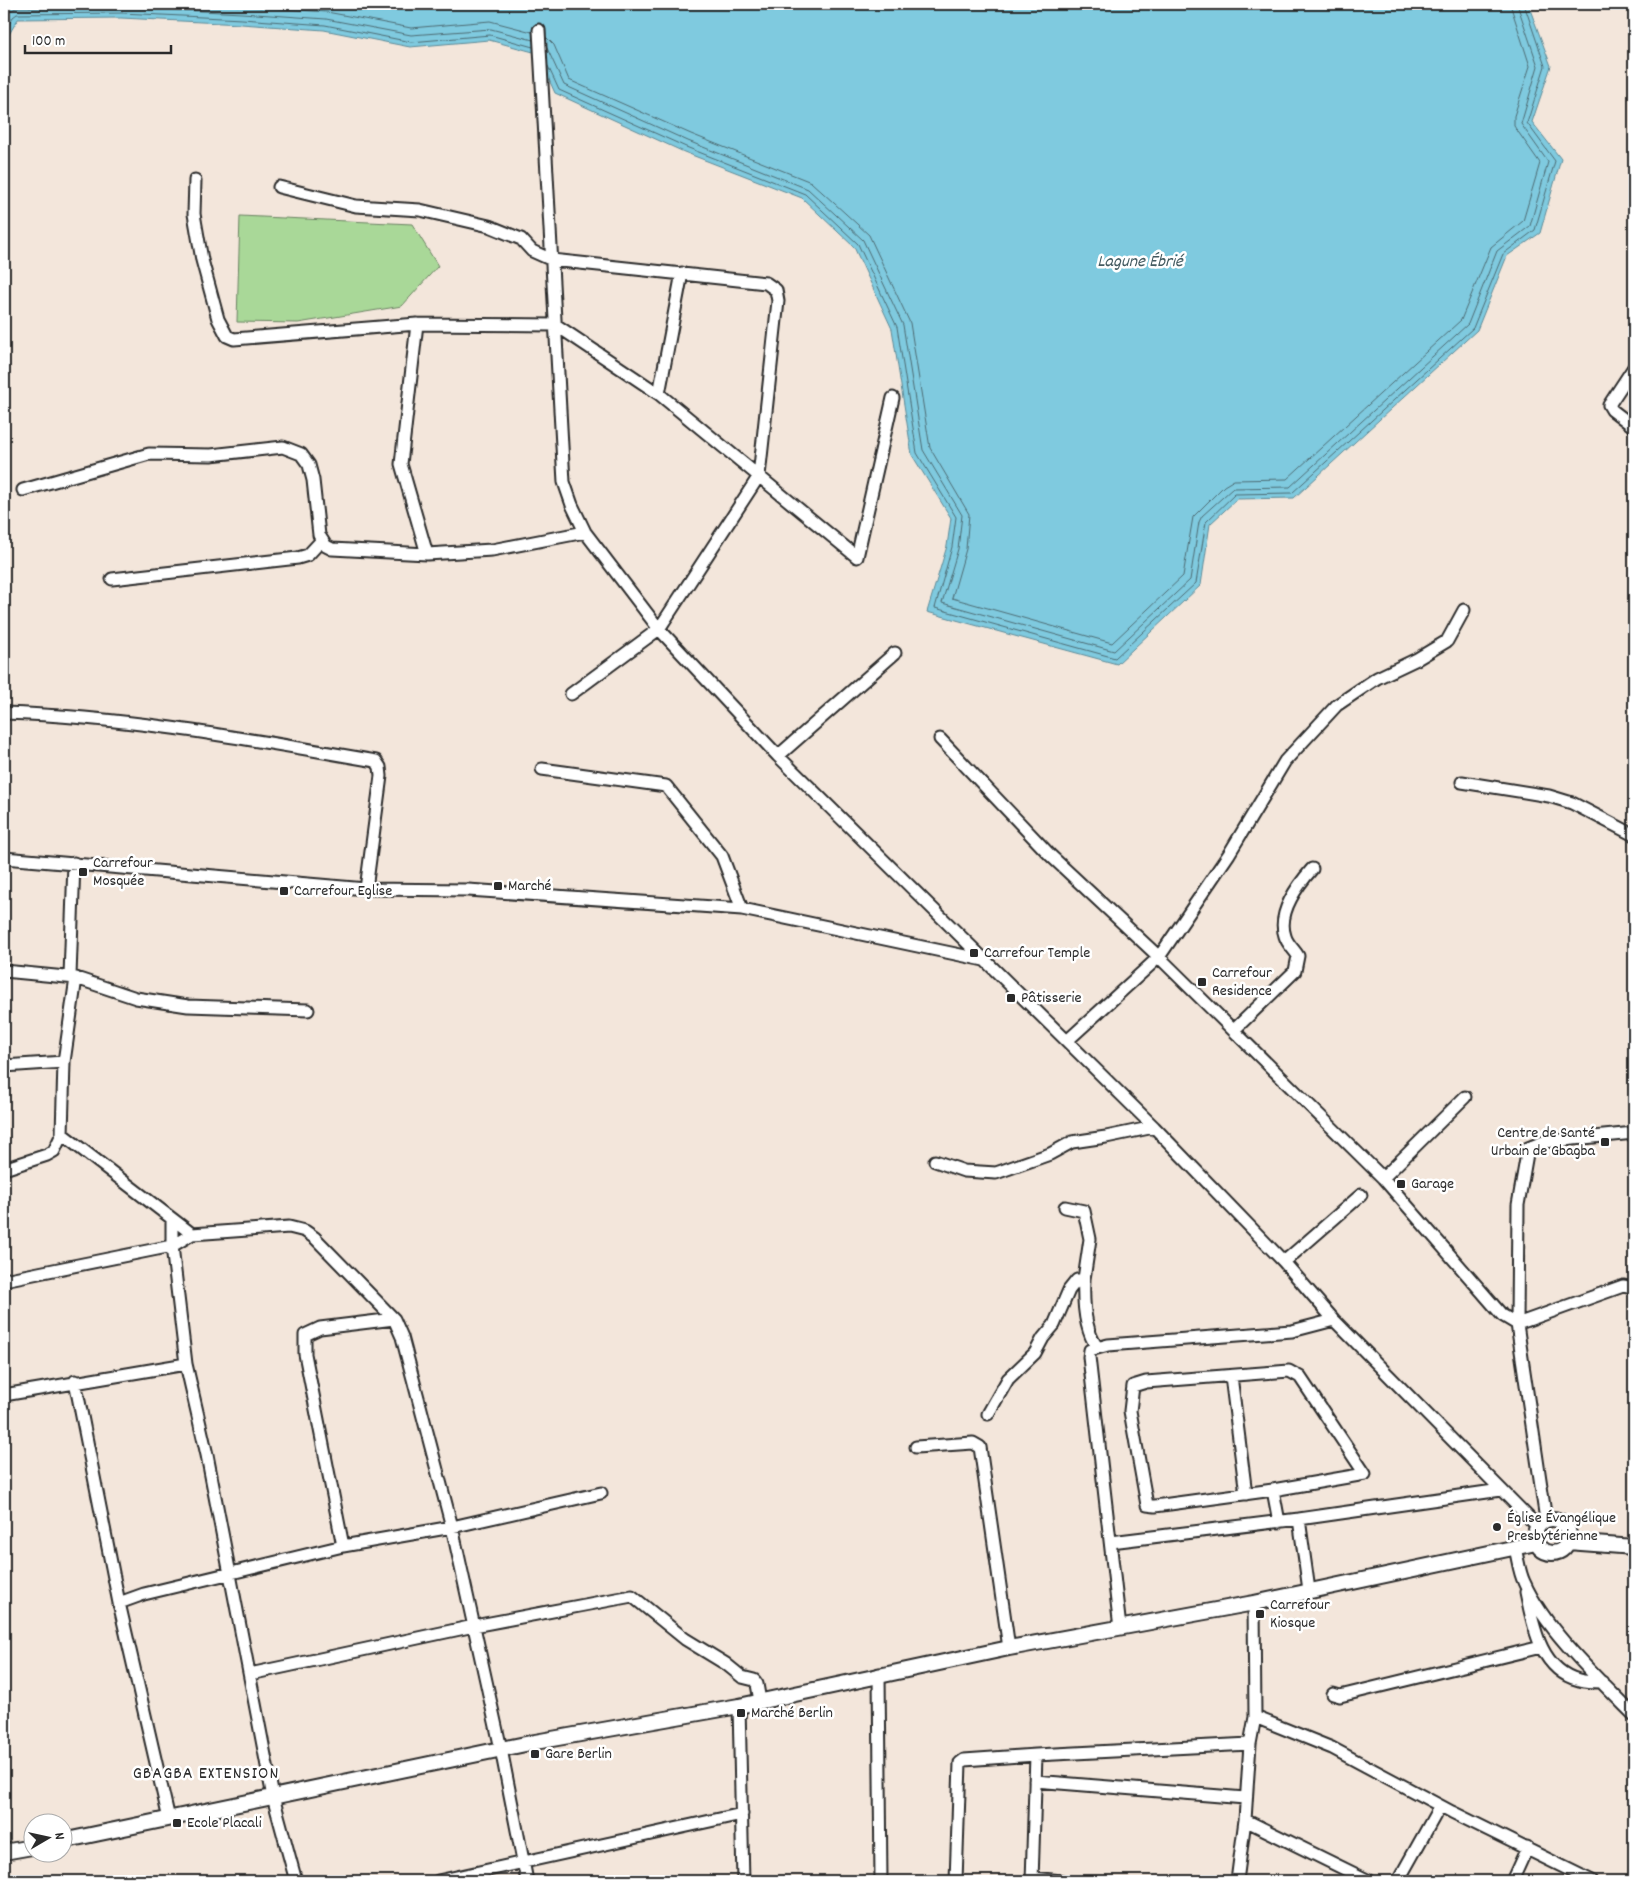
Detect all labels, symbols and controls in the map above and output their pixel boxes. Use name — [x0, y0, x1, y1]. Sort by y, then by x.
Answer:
scale bar — [25, 22, 171, 54]
text: 100 m — [32, 31, 65, 53]
water label: Lagune Ébrié — [1097, 250, 1185, 275]
place label: Carrefour Mosquée — [93, 852, 153, 893]
marker: Carrefour Mosquée — [77, 866, 89, 878]
place label: Marché — [508, 875, 552, 898]
place label: Carrefour Eglise — [294, 880, 392, 903]
marker: Marché — [492, 880, 504, 892]
marker: Carrefour Eglise — [278, 885, 290, 897]
place label: Carrefour Temple — [984, 942, 1090, 965]
marker: Carrefour Temple — [968, 947, 980, 959]
place label: Carrefour Residence — [1212, 962, 1272, 1003]
marker: Carrefour Residence — [1196, 976, 1208, 988]
place label: Pâtisserie — [1021, 987, 1082, 1010]
marker: Pâtisserie — [1005, 992, 1017, 1004]
place label: Centre de Santé Urbain de Gbagba — [1491, 1122, 1595, 1163]
marker: Centre de Santé Urbain de Gbagba — [1599, 1136, 1611, 1148]
place label: Garage — [1411, 1173, 1454, 1196]
marker: Garage — [1395, 1178, 1407, 1190]
place label: Église Évangélique Presbytérienne — [1507, 1507, 1616, 1548]
marker: Église Évangélique Presbytérienne — [1491, 1521, 1503, 1533]
place label: Carrefour Kiosque — [1270, 1594, 1330, 1635]
marker: Carrefour Kiosque — [1254, 1608, 1266, 1620]
place label: Marché Berlin — [751, 1702, 833, 1725]
marker: Marché Berlin — [735, 1707, 747, 1719]
place label: Gare Berlin — [545, 1743, 612, 1766]
marker: Gare Berlin — [529, 1748, 541, 1760]
district label: GBAGBA EXTENSION — [133, 1762, 279, 1787]
north arrow — [22, 1812, 72, 1862]
place label: Ecole Placali — [187, 1812, 262, 1835]
marker: Ecole Placali — [171, 1817, 183, 1829]
text: N — [48, 1831, 69, 1841]

